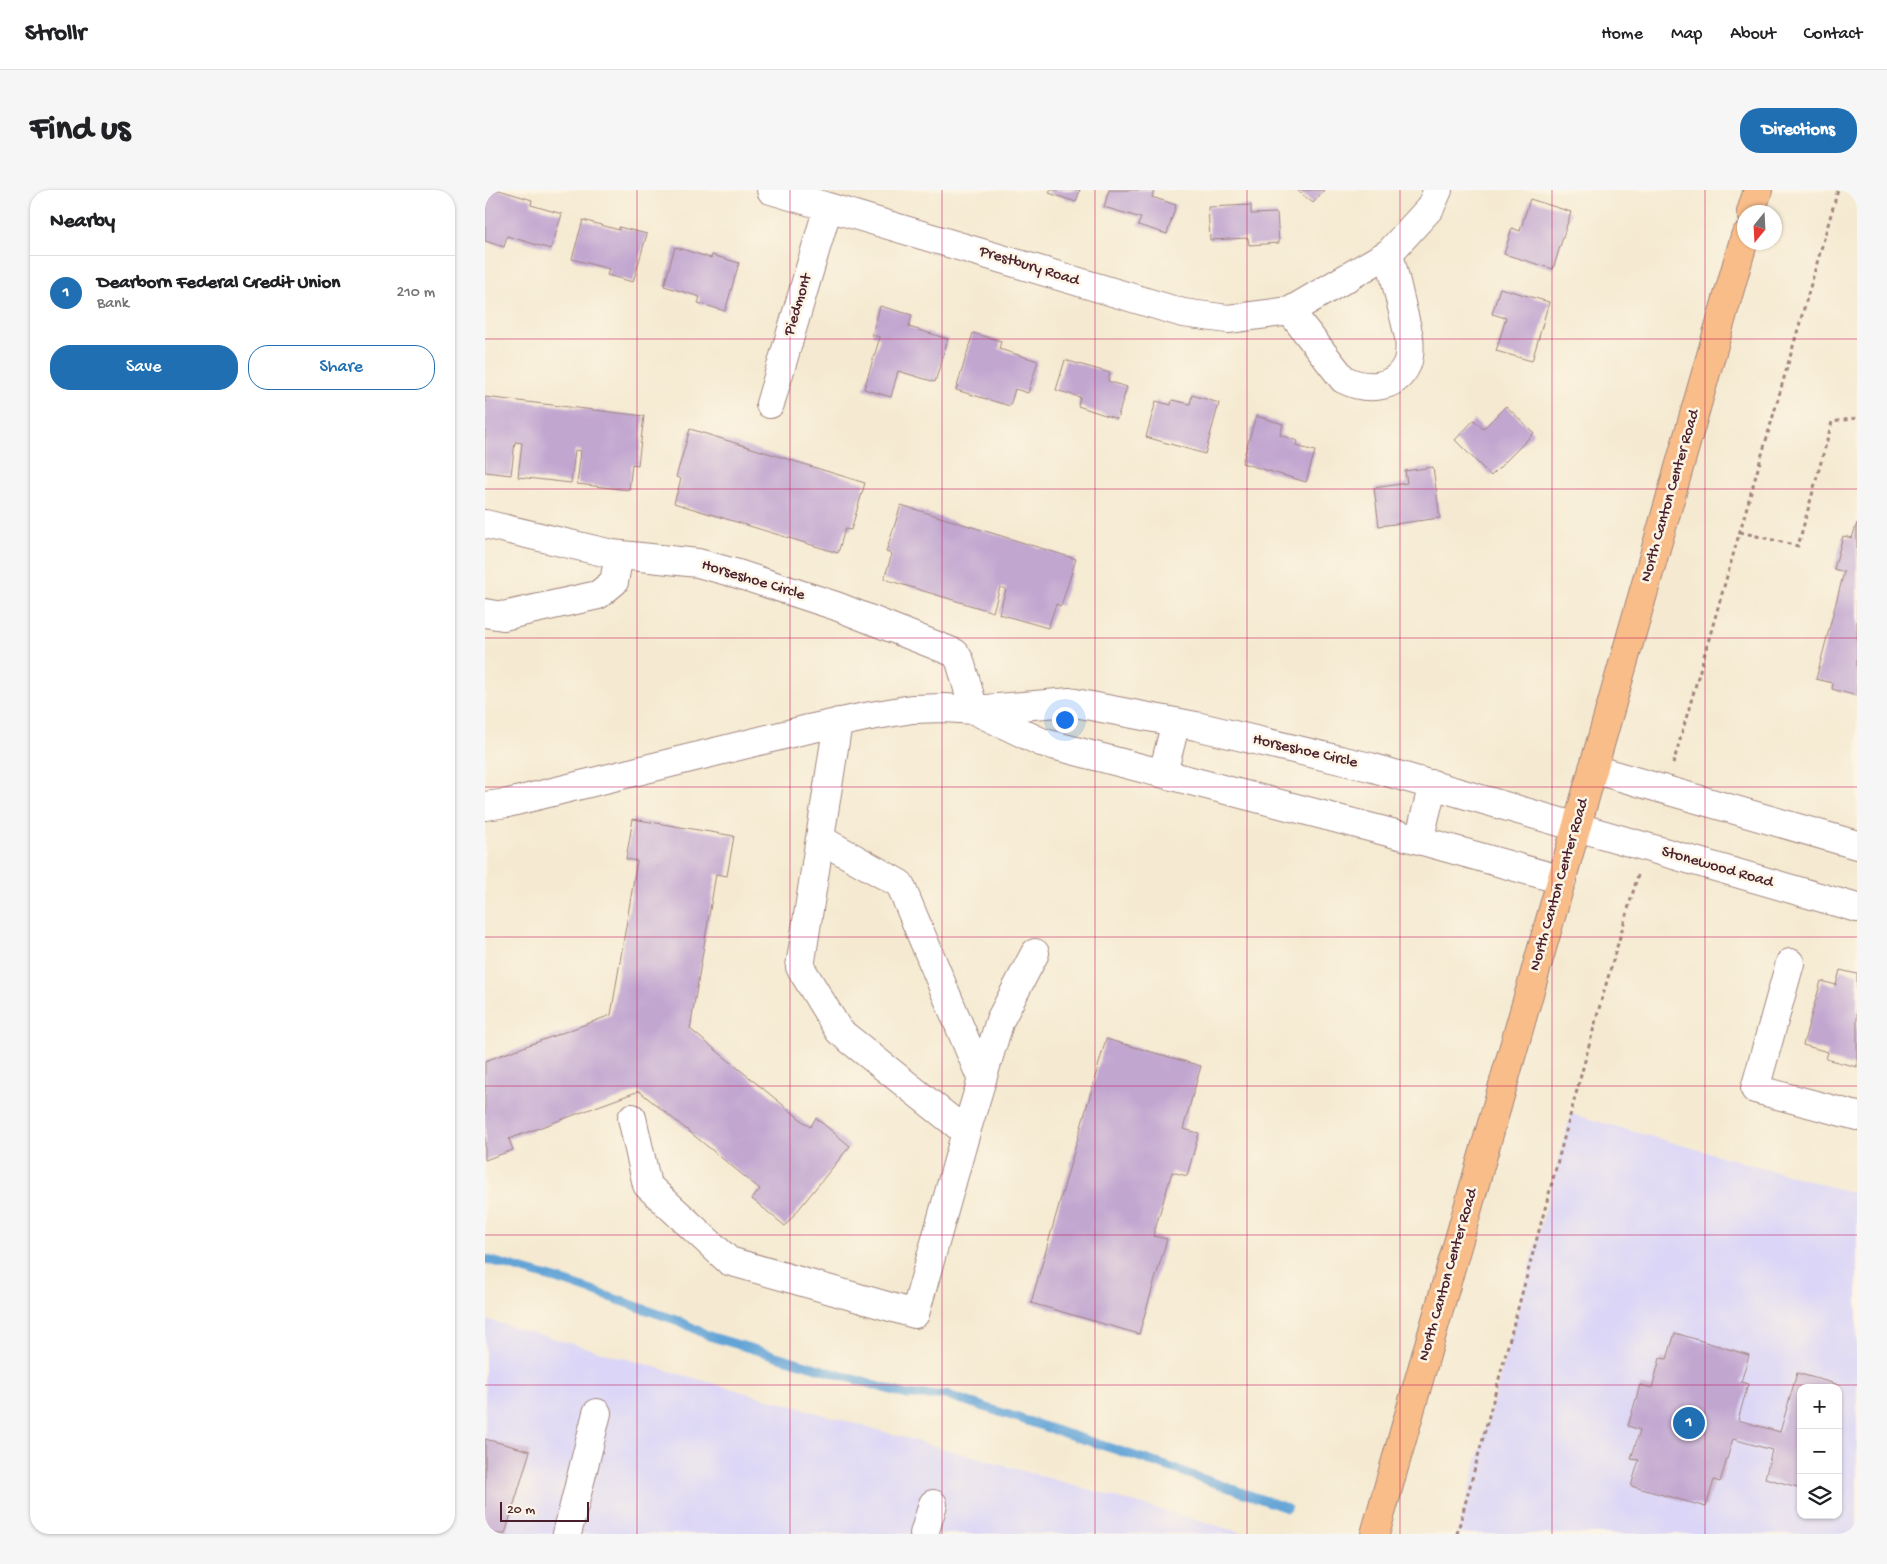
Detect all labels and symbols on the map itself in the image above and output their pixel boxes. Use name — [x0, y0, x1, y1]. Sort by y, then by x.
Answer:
north arrow — [1737, 205, 1782, 250]
street label: Prestbury Road — [976, 243, 1083, 292]
street label: Piedmont — [780, 270, 818, 339]
street label: North Canton Center Road — [1637, 406, 1705, 584]
street label: Horseshoe Circle — [699, 556, 808, 606]
your location — [1052, 707, 1078, 733]
street label: Horseshoe Circle — [1251, 731, 1360, 773]
street label: North Canton Center Road — [1526, 795, 1594, 973]
street label: Stonewood Road — [1659, 843, 1777, 893]
street label: North Canton Center Road — [1415, 1185, 1483, 1363]
pin: 1 — [1673, 1404, 1705, 1442]
scale bar — [500, 1499, 589, 1522]

